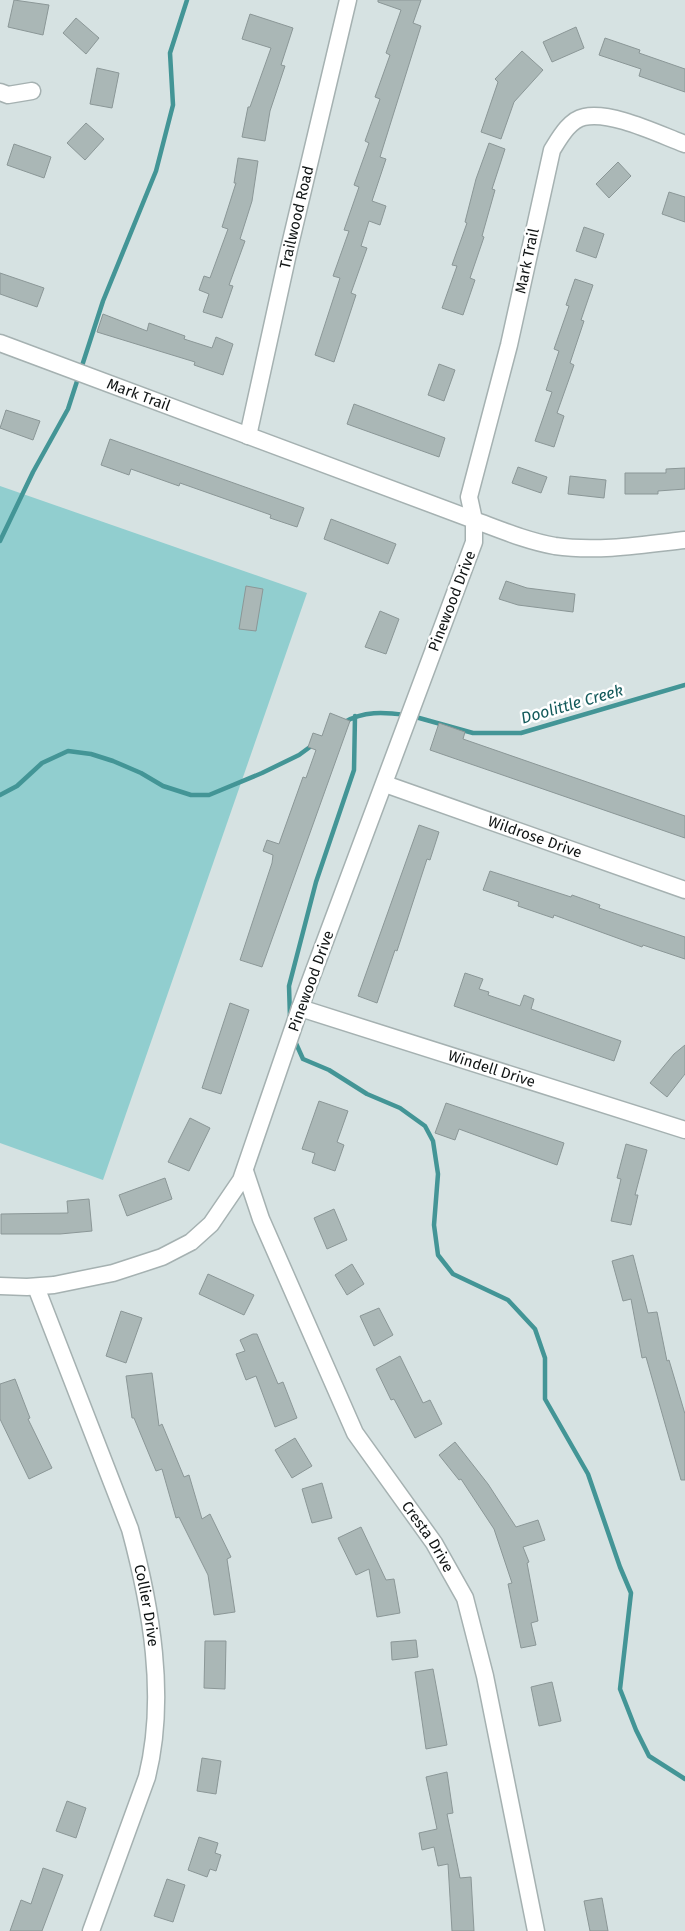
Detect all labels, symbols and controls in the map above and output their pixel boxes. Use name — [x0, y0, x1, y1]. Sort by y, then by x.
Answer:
street label: Trailwood Road — [276, 164, 317, 271]
street label: Mark Trail — [511, 226, 543, 295]
street label: Mark Trail — [104, 375, 174, 415]
street label: Pinewood Drive — [425, 548, 479, 654]
water label: Doolittle Creek — [519, 680, 626, 728]
street label: Wildrose Drive — [486, 812, 584, 862]
street label: Pinewood Drive — [284, 928, 338, 1034]
street label: Windell Drive — [446, 1046, 538, 1091]
street label: Cresta Drive — [398, 1498, 458, 1575]
street label: Collier Drive — [130, 1563, 162, 1648]

